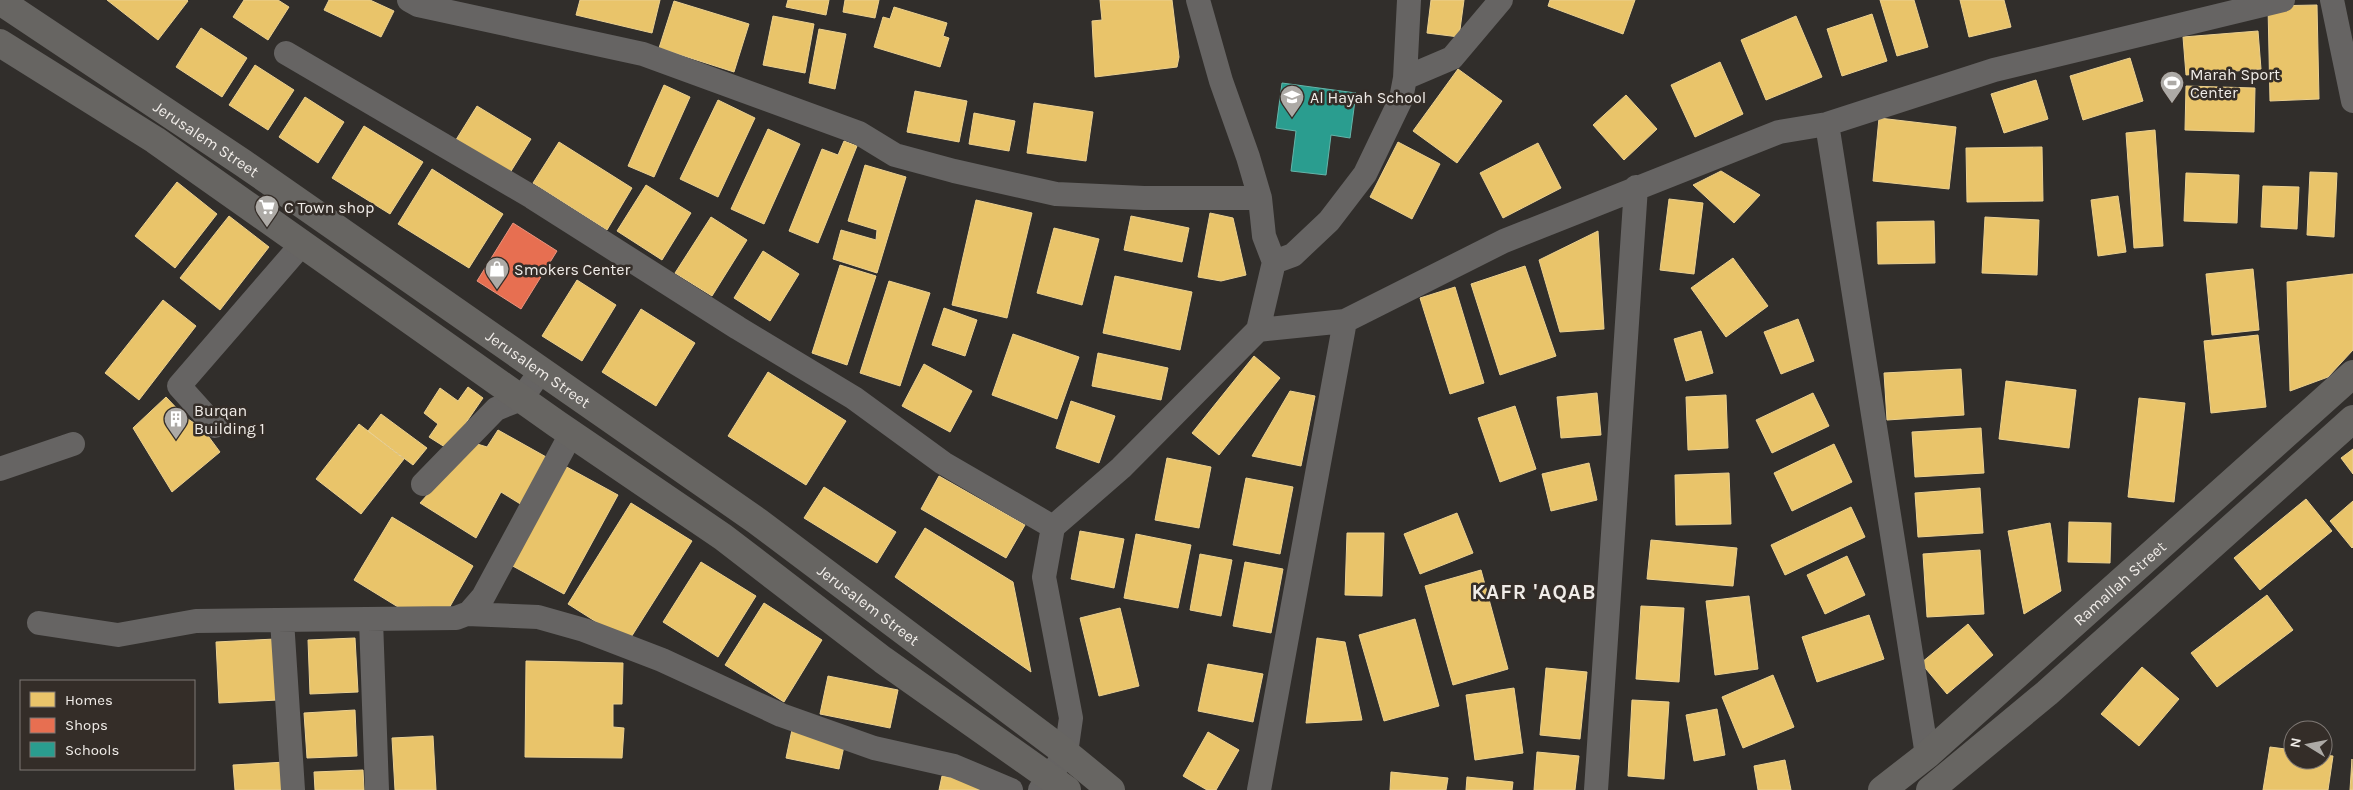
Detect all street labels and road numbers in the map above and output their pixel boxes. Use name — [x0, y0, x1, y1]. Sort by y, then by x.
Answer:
street label: Jerusalem Street — [150, 97, 263, 181]
street label: Jerusalem Street — [483, 326, 594, 412]
street label: Ramallah Street — [2069, 537, 2169, 629]
street label: Jerusalem Street — [814, 560, 923, 649]

